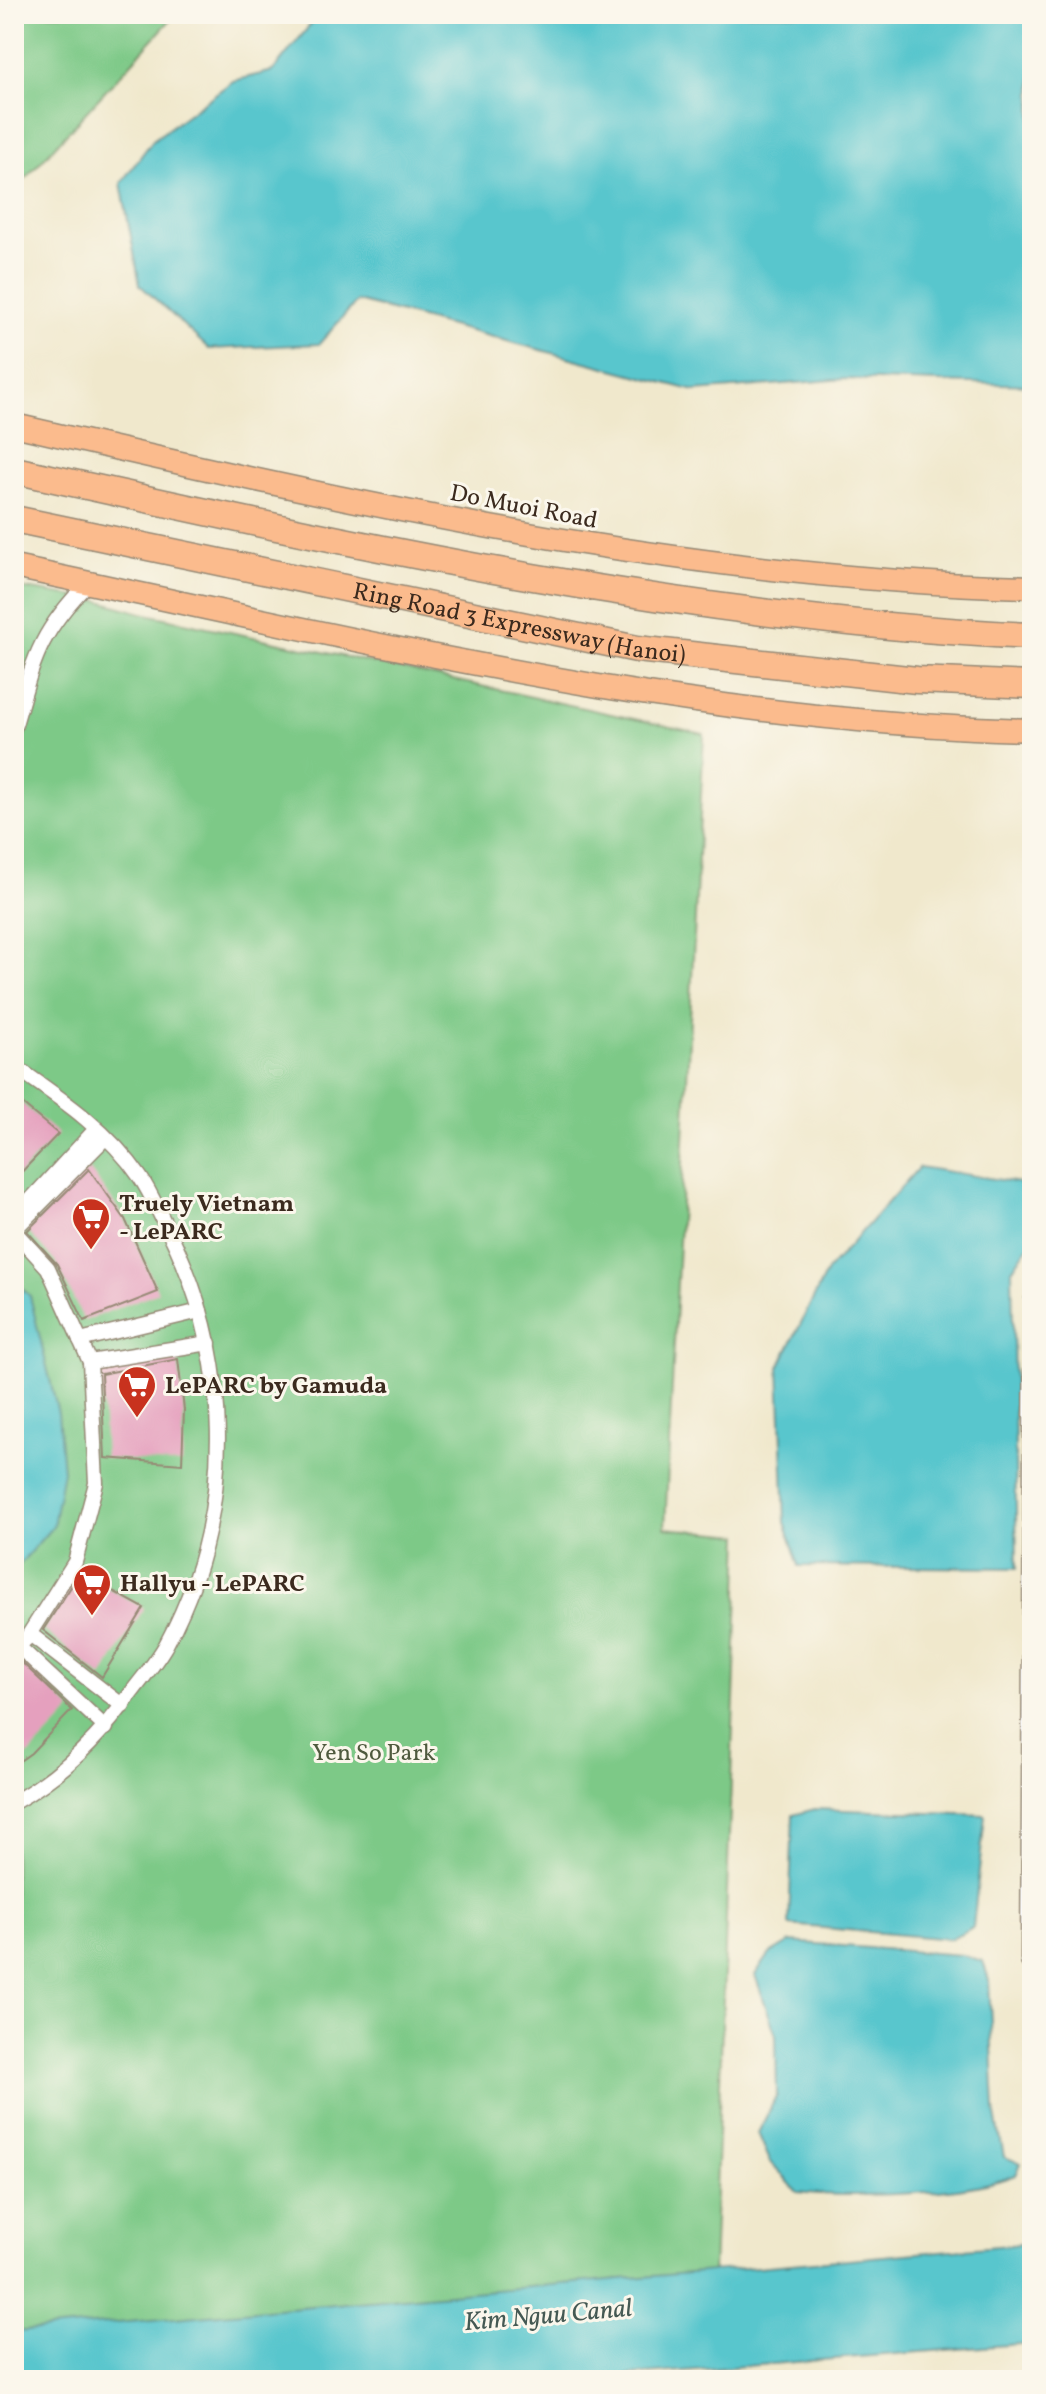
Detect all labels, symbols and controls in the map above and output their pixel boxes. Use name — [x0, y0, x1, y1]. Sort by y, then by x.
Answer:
street label: Do Muoi Road — [447, 477, 600, 539]
street label: Ring Road 3 Expressway (Hanoi) — [349, 575, 687, 673]
place label: Truely Vietnam - LePARC — [119, 1188, 294, 1250]
supermarket icon: Truely Vietnam - LePARC — [70, 1196, 112, 1251]
supermarket icon: LePARC by Gamuda — [116, 1364, 158, 1419]
place label: LePARC by Gamuda — [165, 1370, 387, 1404]
supermarket icon: Hallyu - LePARC — [71, 1562, 113, 1617]
place label: Hallyu - LePARC — [120, 1568, 305, 1602]
park label: Yen So Park — [312, 1737, 436, 1771]
water label: Kim Nguu Canal — [463, 2291, 634, 2341]

